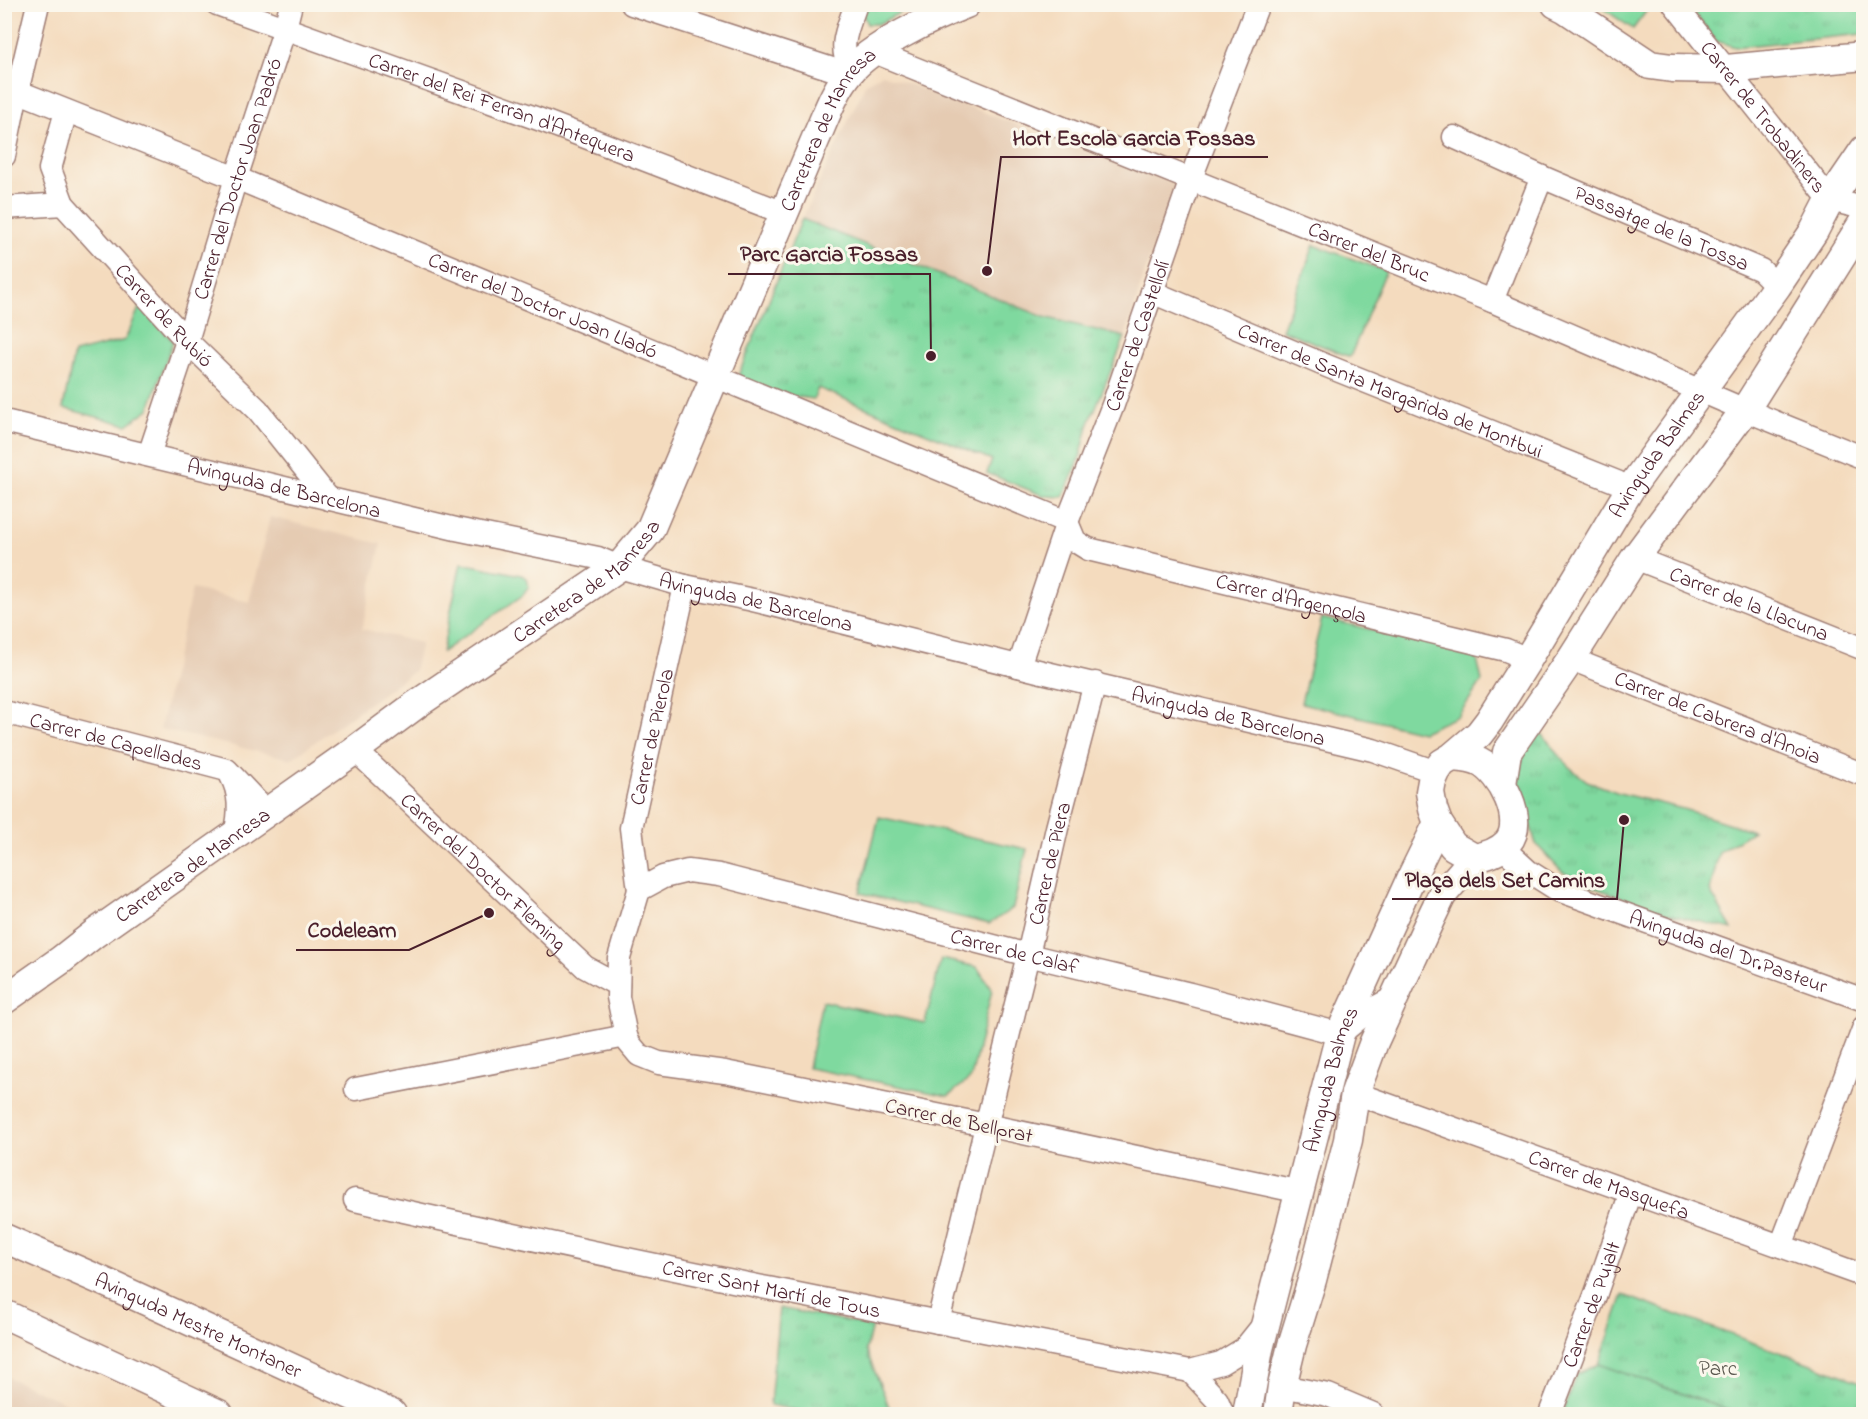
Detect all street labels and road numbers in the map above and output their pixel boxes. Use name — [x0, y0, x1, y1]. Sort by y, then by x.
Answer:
street label: Carrer de Trobadiners — [1692, 35, 1832, 201]
street label: Carretera de Manresa — [774, 41, 883, 217]
street label: Carrer del Rei Ferran d'Antequera — [364, 46, 639, 172]
street label: Carrer del Doctor Joan Padró — [187, 54, 291, 304]
street label: Passatge de la Tossa — [1569, 179, 1753, 280]
street label: Carrer del Bruc — [1303, 215, 1434, 292]
street label: Carrer del Doctor Joan Lladó — [423, 246, 662, 368]
street label: Carrer de Castellolí — [1099, 256, 1179, 416]
street label: Carrer de Rubió — [107, 258, 219, 376]
street label: Carrer de Santa Margarida de Montbui — [1232, 317, 1547, 468]
street label: Avinguda Balmes — [1603, 385, 1714, 524]
street label: Avinguda de Barcelona — [184, 452, 384, 528]
street label: Carretera de Manresa — [507, 516, 669, 652]
street label: Carrer de la Llacuna — [1664, 560, 1833, 650]
street label: Avinguda de Barcelona — [655, 566, 856, 641]
street label: Carrer d'Argençola — [1212, 567, 1369, 633]
street label: Carrer de Cabrera d'Anoia — [1609, 665, 1825, 773]
street label: Carrer de Pierola — [623, 666, 683, 808]
street label: Avinguda de Barcelona — [1128, 681, 1328, 755]
street label: Carrer de Capellades — [26, 706, 206, 780]
street label: Carrer del Doctor Fleming — [392, 787, 572, 960]
street label: Carrer de Piera — [1022, 799, 1080, 928]
street label: Carretera de Manresa — [110, 801, 277, 932]
street label: Avinguda del Dr.Pasteur — [1624, 904, 1832, 1003]
street label: Carrer de Calaf — [947, 923, 1081, 984]
street label: Avinguda Balmes — [1297, 1002, 1367, 1156]
street label: Carrer de Bellprat — [882, 1092, 1035, 1152]
street label: Carrer de Masquefa — [1524, 1143, 1693, 1229]
street label: Carrer de Pujalt — [1556, 1238, 1630, 1373]
street label: Carrer Sant Martí de Tous — [659, 1254, 883, 1327]
street label: Avinguda Mestre Montaner — [89, 1266, 306, 1388]

